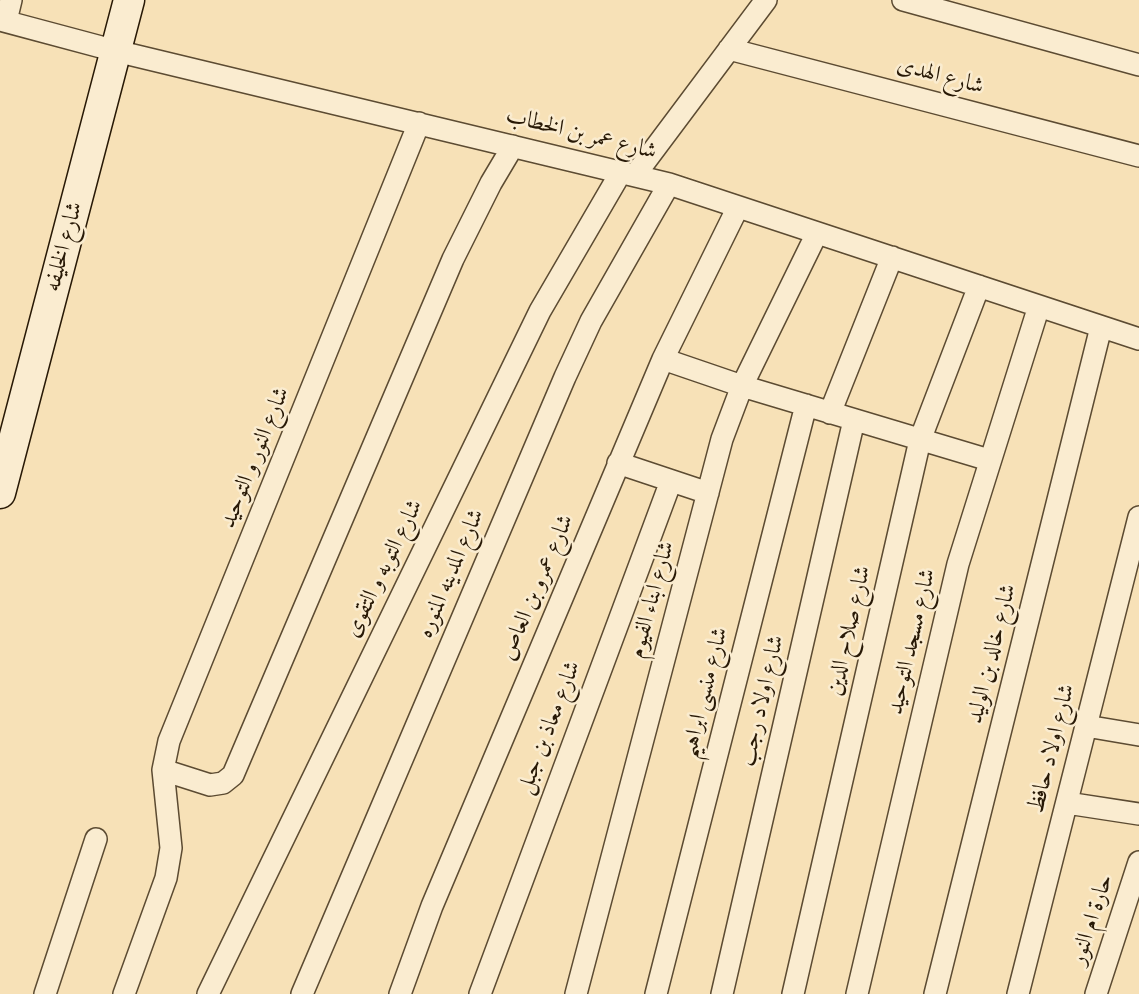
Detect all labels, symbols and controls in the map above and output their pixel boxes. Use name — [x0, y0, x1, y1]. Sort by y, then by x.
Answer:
street label: شارع الهدى — [894, 52, 986, 102]
street label: شارع عمر بن الخطاب — [503, 103, 659, 167]
street label: شارع الخليفه — [40, 199, 90, 295]
street label: شارع النور و التوحيد — [215, 384, 297, 532]
street label: شارع التوبه و التقوى — [340, 496, 430, 642]
street label: شارع المدينه المنوره — [412, 505, 492, 643]
street label: شارع عمرو بن العاص — [495, 511, 581, 665]
street label: شارع ابناء الفيوم — [624, 539, 682, 661]
street label: شارع صلاح الدين — [822, 563, 878, 699]
street label: شارع مسجد التوحيد — [883, 566, 943, 718]
street label: شارع خالد بن الوليد — [962, 581, 1024, 727]
street label: شارع منسى ابراهيم — [676, 625, 736, 761]
street label: شارع اولاد رجب — [735, 633, 791, 769]
street label: شارع معاذ بن جبل — [512, 658, 588, 798]
street label: شارع اولاد حافظ — [1024, 682, 1082, 816]
street label: حارة ام النور — [1065, 871, 1121, 969]

